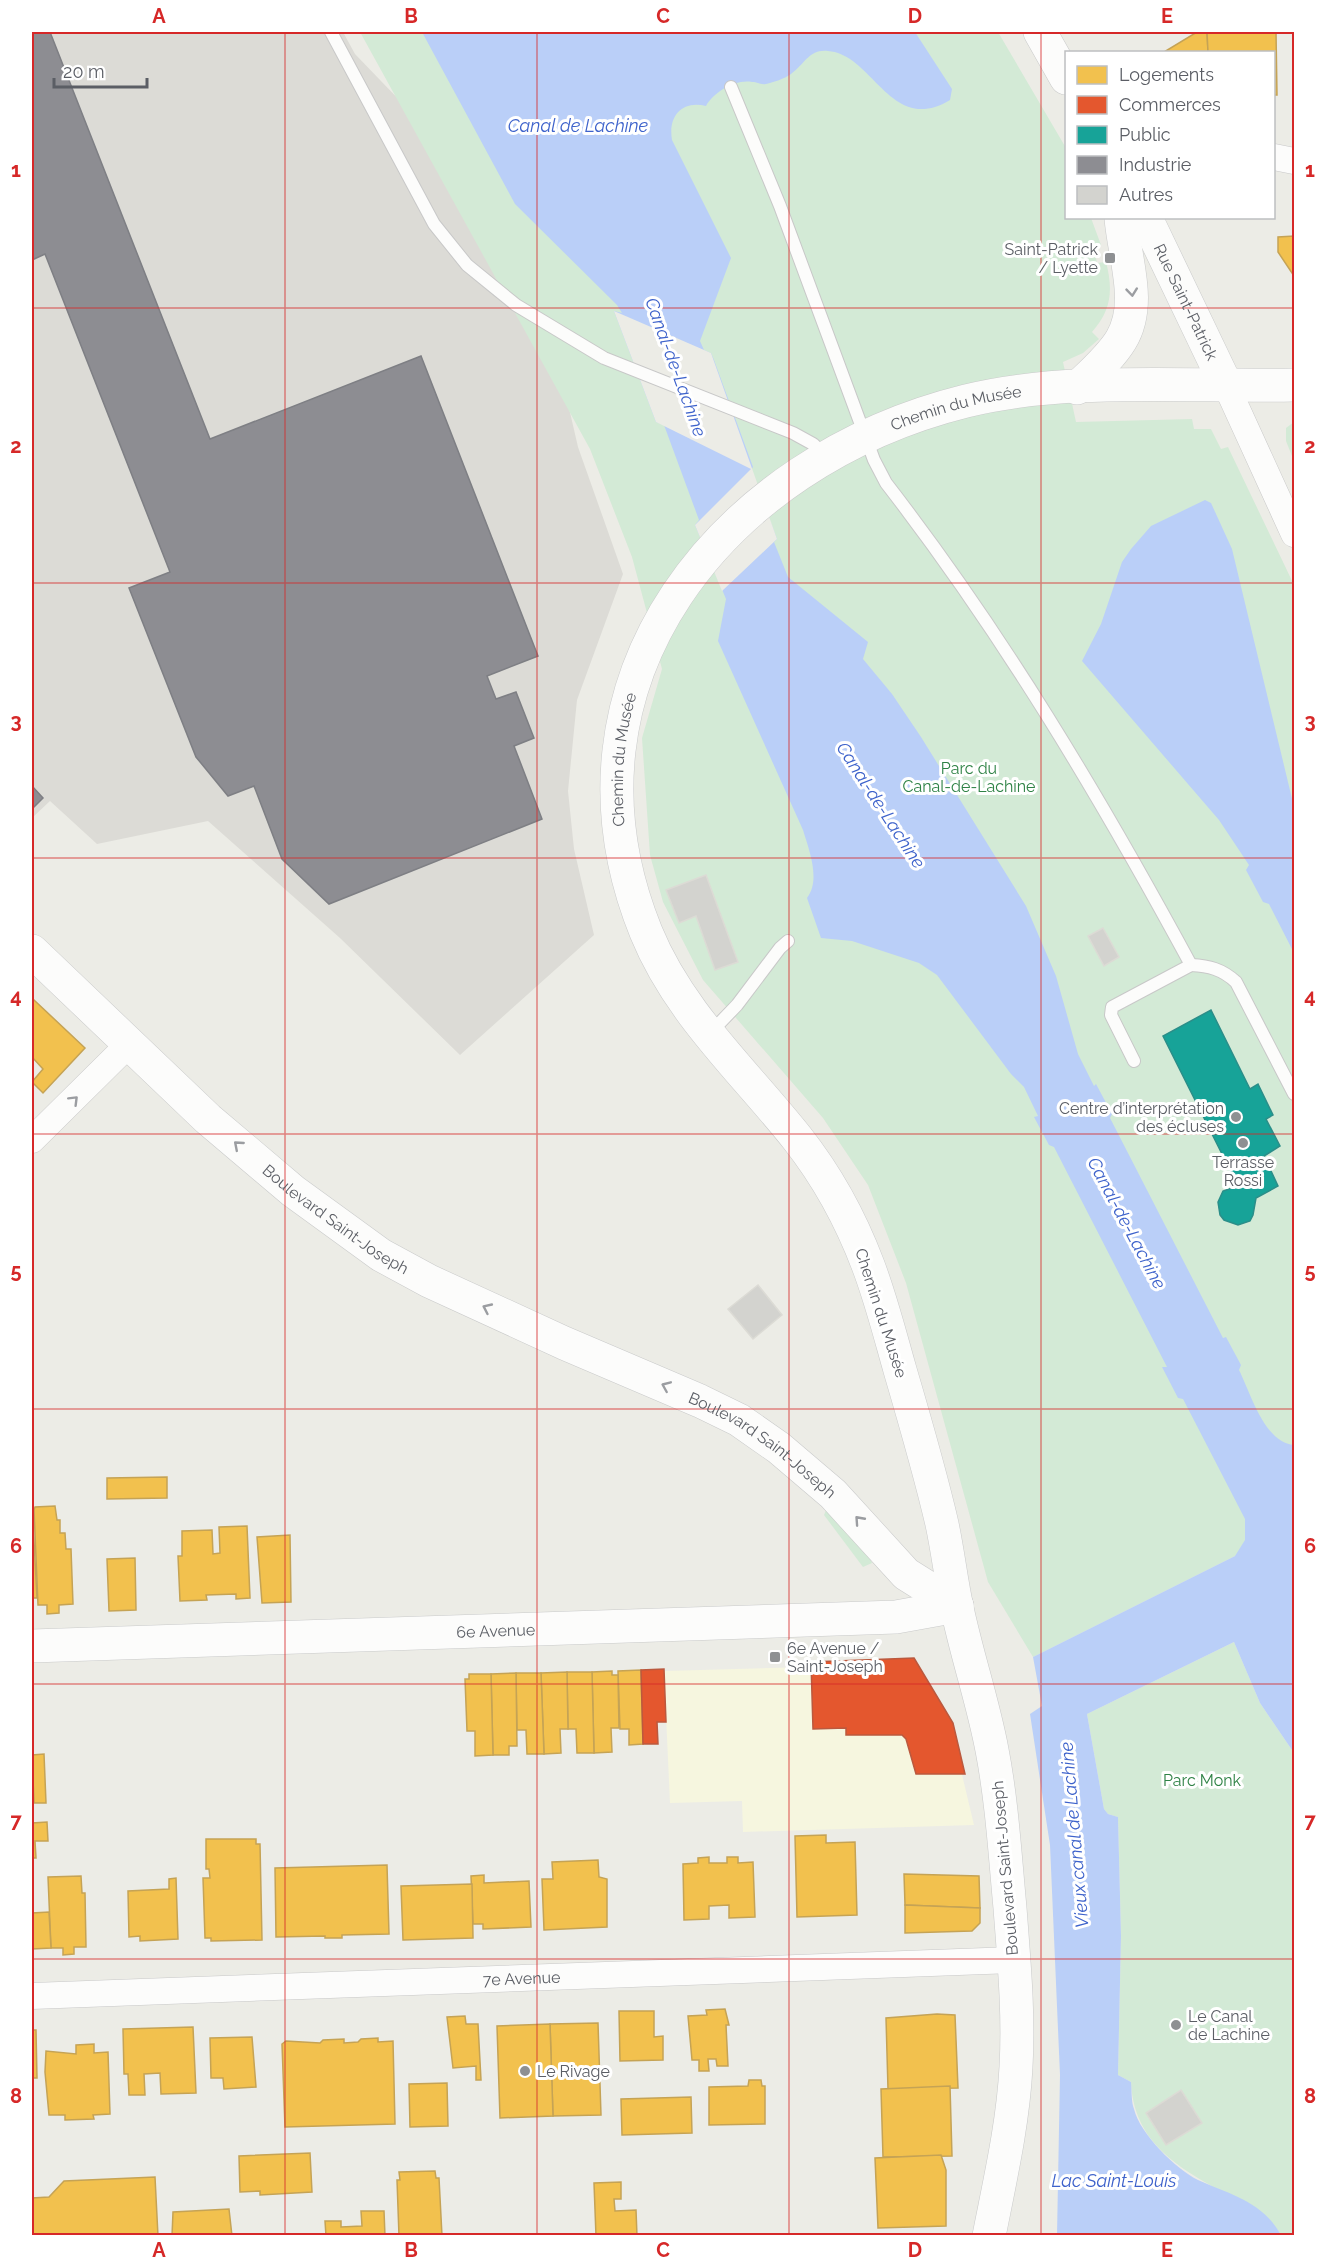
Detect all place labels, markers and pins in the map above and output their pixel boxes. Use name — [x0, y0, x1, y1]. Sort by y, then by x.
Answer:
place label: Saint-Patrick / Lyette — [1005, 240, 1099, 277]
marker: Saint-Patrick / Lyette — [1103, 251, 1117, 265]
place label: Centre d’interprétation des écluses — [1059, 1099, 1224, 1136]
marker: Centre d’interprétation des écluses — [1229, 1110, 1243, 1124]
marker: Terrasse Rossi — [1236, 1136, 1250, 1150]
place label: Terrasse Rossi — [1212, 1153, 1274, 1190]
place label: 6e Avenue / Saint-Joseph — [787, 1639, 883, 1676]
marker: 6e Avenue / Saint-Joseph — [768, 1650, 782, 1664]
place label: Le Canal de Lachine — [1188, 2007, 1270, 2044]
marker: Le Canal de Lachine — [1169, 2018, 1183, 2032]
place label: Le Rivage — [537, 2062, 610, 2081]
marker: Le Rivage — [518, 2064, 532, 2078]

